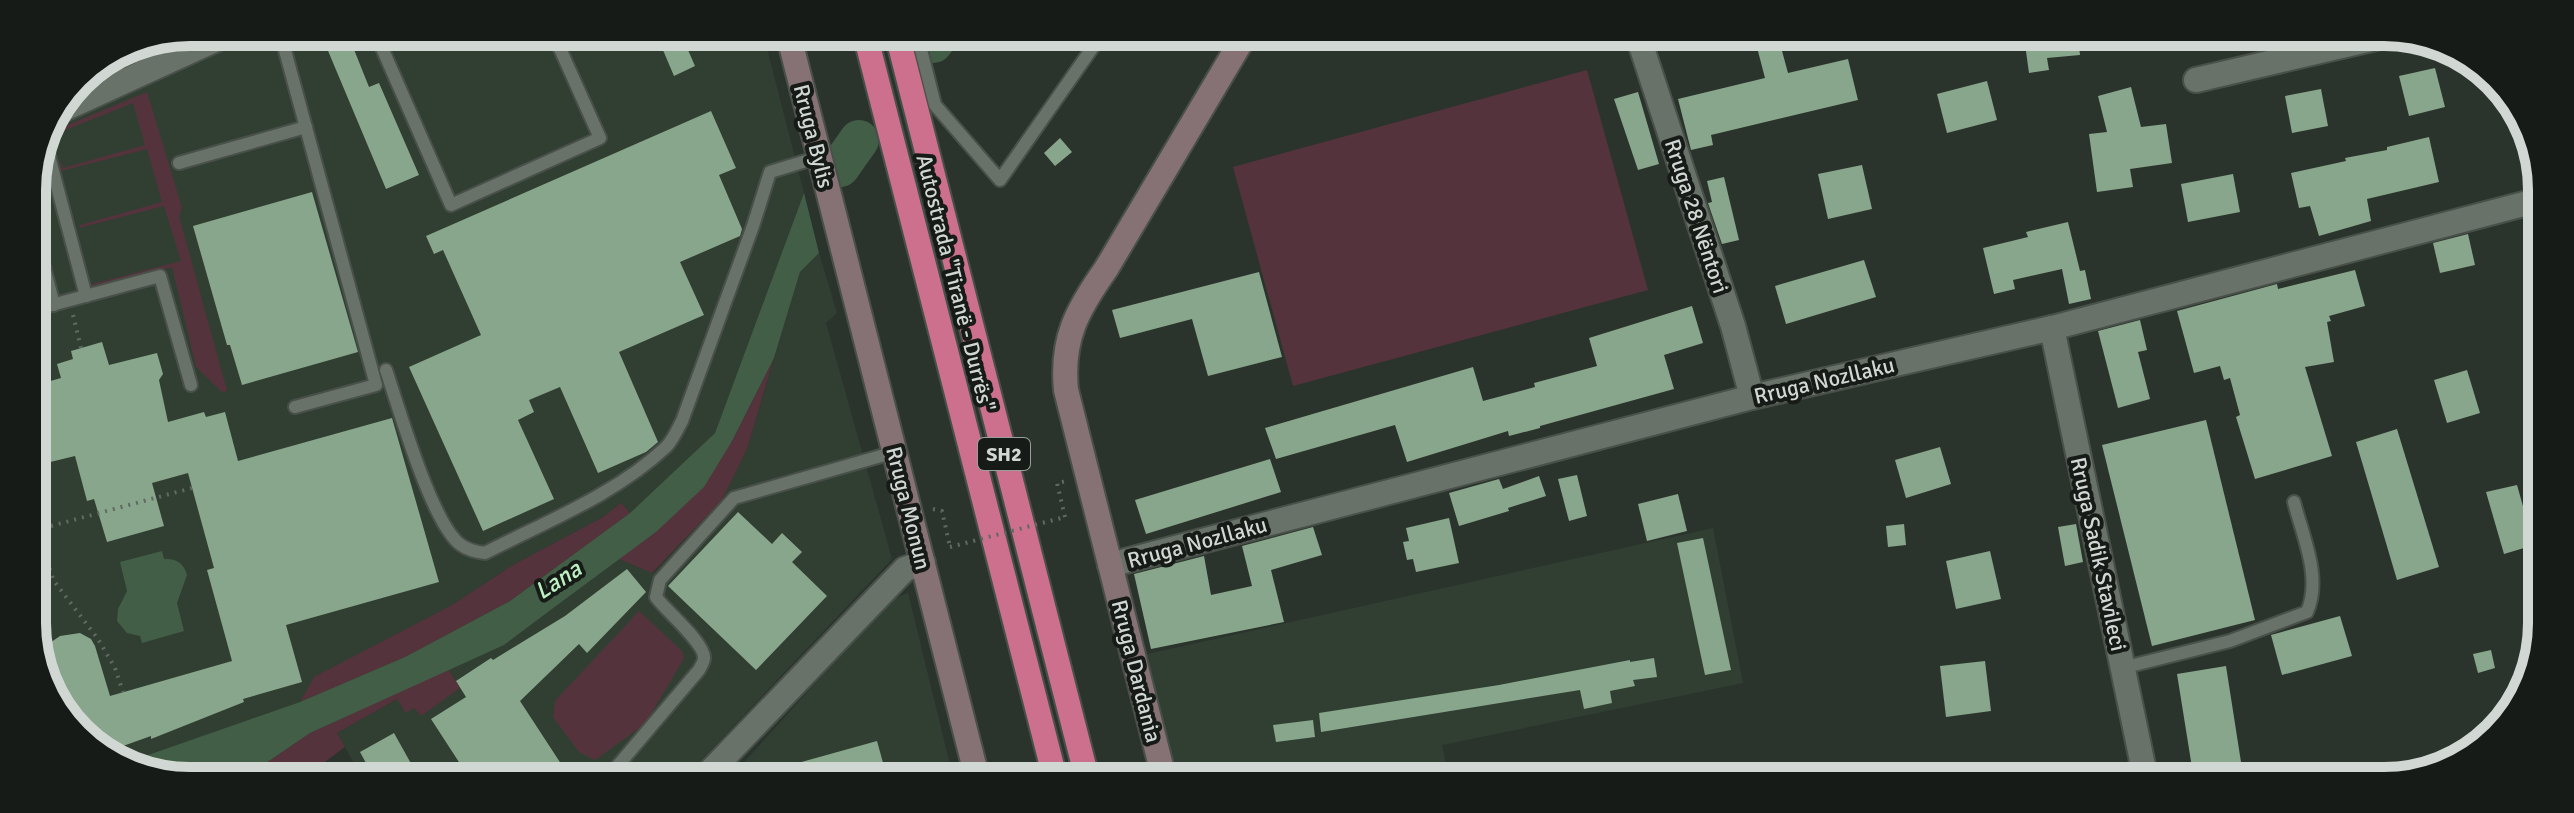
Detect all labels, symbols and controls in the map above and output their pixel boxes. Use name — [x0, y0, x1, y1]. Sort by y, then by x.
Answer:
street label: Rruga Bylis — [788, 81, 839, 191]
street label: Rruga 28 Nëntori — [1659, 135, 1734, 297]
street label: Autostrada "Tiranë - Durrës" — [910, 152, 1001, 414]
street label: Rruga Nozllaku — [1751, 351, 1897, 410]
road number: SH2 — [978, 438, 1030, 470]
street label: Rruga Monun — [880, 444, 937, 573]
street label: Rruga Sadik Stavileci — [2065, 455, 2132, 654]
street label: Rruga Nozllaku — [1124, 511, 1270, 574]
water label: Lana — [529, 553, 588, 606]
street label: Rruga Dardania — [1106, 597, 1167, 745]

